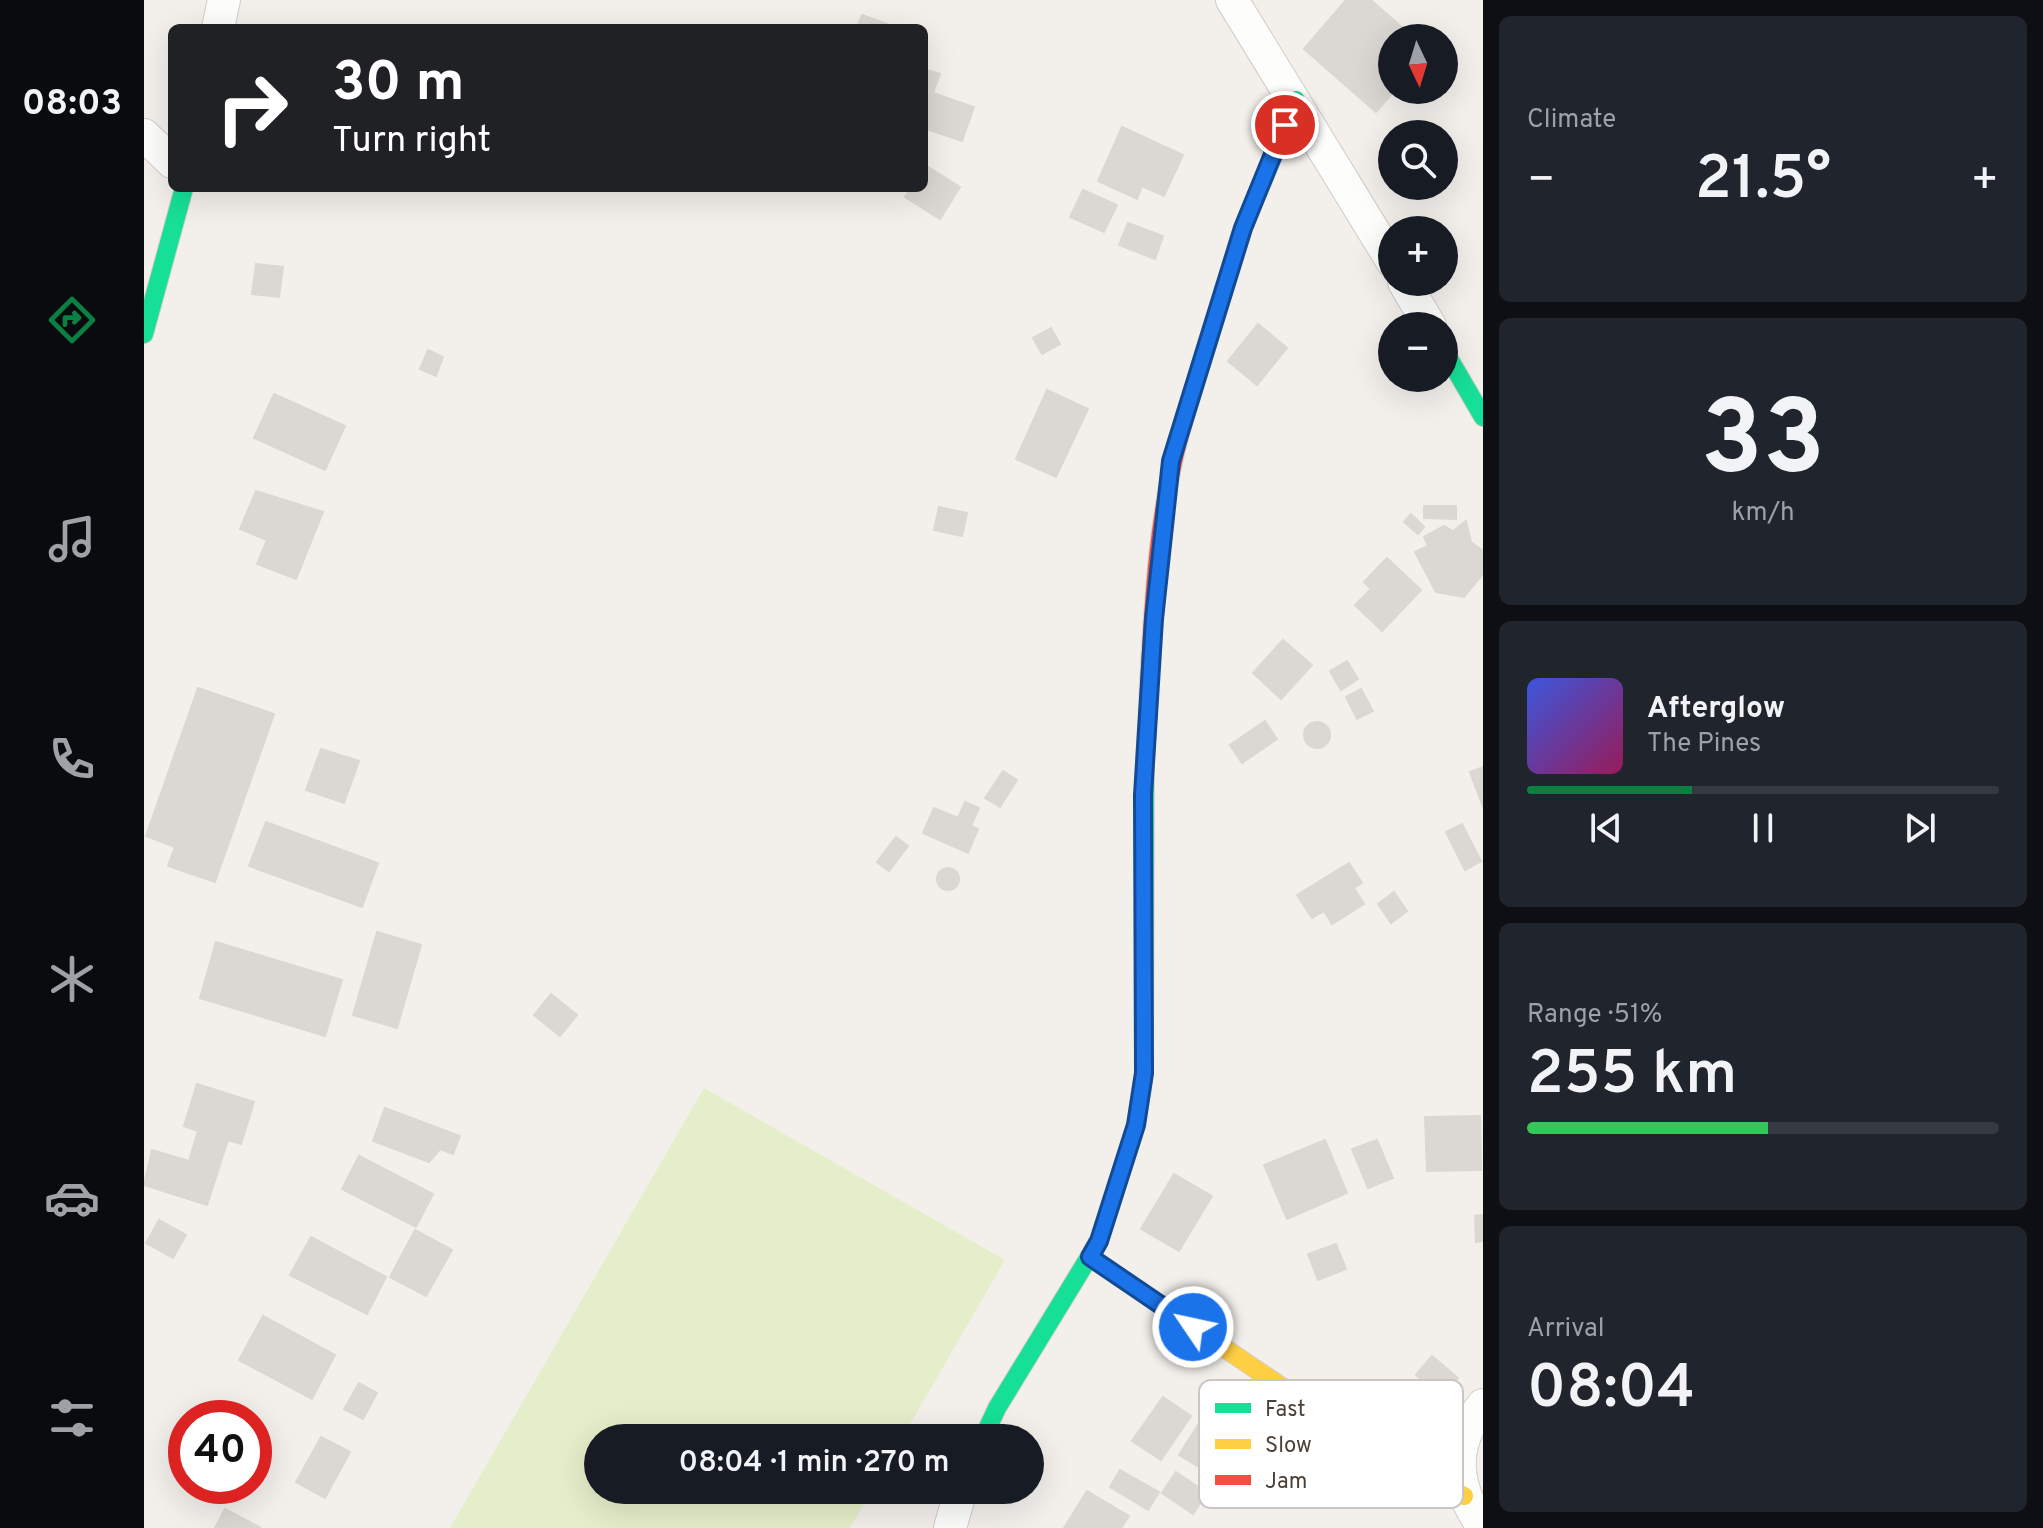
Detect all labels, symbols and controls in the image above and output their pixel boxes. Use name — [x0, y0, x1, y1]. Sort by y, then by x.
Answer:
north arrow — [1378, 24, 1458, 104]
map controls — [1378, 24, 1458, 392]
text: 30 m — [332, 50, 465, 120]
icon: right — [200, 56, 304, 160]
text: 08:03 — [22, 82, 122, 128]
pin — [1251, 91, 1319, 159]
icon: arrive — [1263, 103, 1307, 147]
text: Climate — [1527, 104, 1616, 137]
text: Turn right — [332, 119, 491, 165]
button: search — [1378, 120, 1458, 200]
text: 21.5° — [1695, 144, 1831, 220]
text: − — [1527, 154, 1555, 210]
text: + — [1971, 154, 1999, 210]
button: + — [1378, 216, 1458, 296]
icon: directions — [44, 292, 100, 348]
button: − — [1378, 312, 1458, 392]
text: 33 — [1701, 379, 1825, 511]
text: km/h — [1731, 497, 1795, 530]
icon: music — [44, 511, 100, 567]
text: Afterglow — [1647, 691, 1785, 728]
text: The Pines — [1647, 728, 1761, 761]
icon: phone — [44, 731, 100, 787]
icon: previous — [1584, 806, 1628, 850]
icon: pause — [1741, 806, 1785, 850]
icon: next — [1898, 806, 1942, 850]
icon: climate — [44, 951, 100, 1007]
text: Range · 51% — [1527, 999, 1662, 1032]
text: 255 km — [1527, 1039, 1737, 1115]
icon: car — [44, 1170, 100, 1226]
position arrow — [1151, 1285, 1235, 1369]
text: Arrival — [1527, 1313, 1605, 1346]
text: 08:04 — [1527, 1353, 1695, 1429]
legend — [1199, 1380, 1463, 1508]
icon: filters — [44, 1390, 100, 1446]
text: Fast — [1265, 1397, 1306, 1424]
speed limit sign: 40 — [168, 1400, 272, 1504]
text: Slow — [1265, 1433, 1312, 1460]
text: 08:04 · 1 min · 270 m — [679, 1445, 949, 1482]
text: Jam — [1265, 1469, 1308, 1496]

